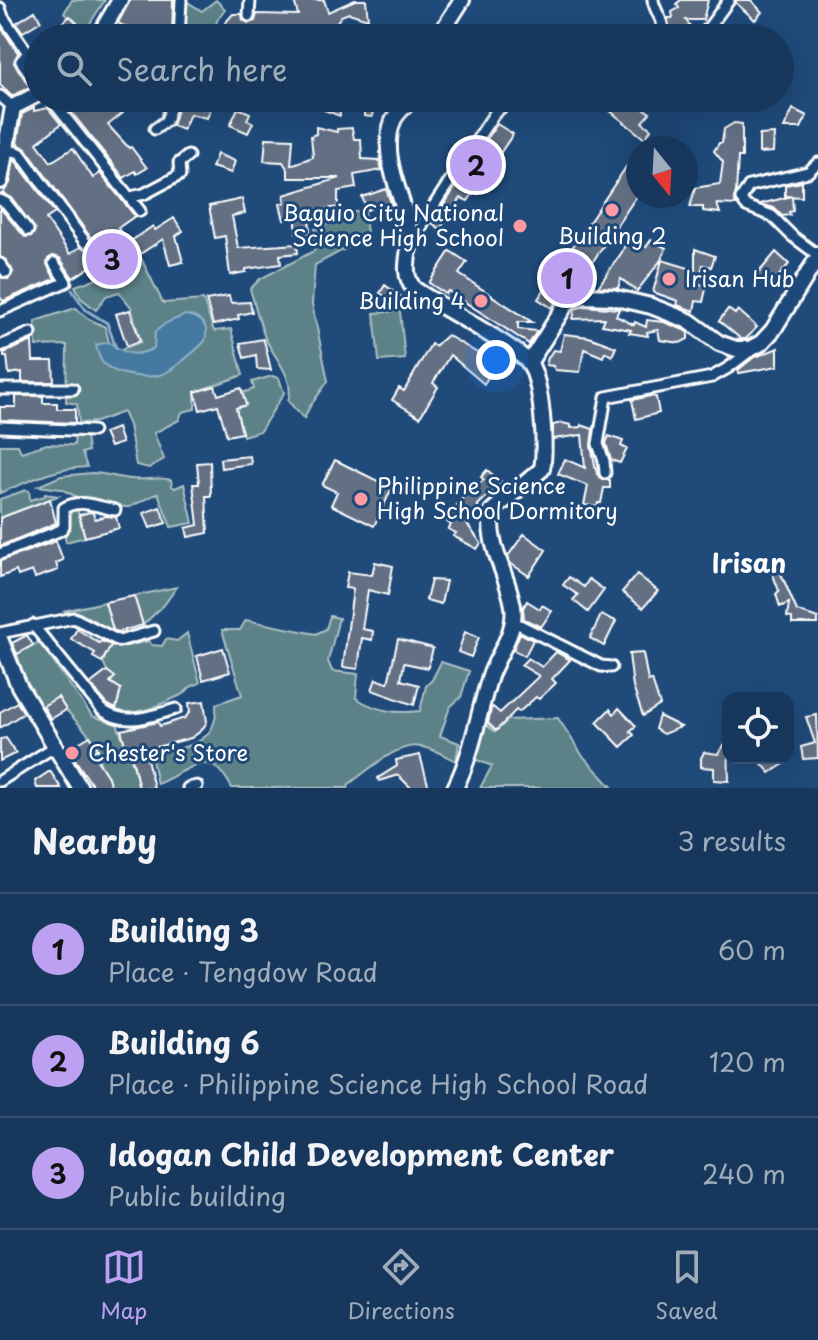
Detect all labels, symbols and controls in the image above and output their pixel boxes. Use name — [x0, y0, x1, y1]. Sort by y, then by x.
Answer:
search box — [24, 24, 794, 112]
icon: search — [52, 46, 96, 90]
text: Search here — [116, 46, 288, 91]
pin: 2 — [450, 135, 502, 195]
north arrow — [626, 136, 698, 208]
place label: Baguio City National Science High School — [282, 195, 504, 253]
marker: Building 2 — [603, 201, 621, 219]
marker: Baguio City National Science High School — [511, 217, 529, 235]
place label: Building 2 — [557, 218, 667, 251]
pin: 3 — [86, 229, 138, 289]
pin: 1 — [541, 248, 593, 308]
place label: Irisan Hub — [685, 261, 794, 294]
marker: Irisan Hub — [660, 270, 678, 288]
place label: Building 4 — [358, 283, 465, 316]
marker: Building 4 — [472, 292, 490, 310]
your location — [476, 340, 516, 380]
place label: Philippine Science High School Dormitory — [377, 468, 618, 526]
marker: Philippine Science High School Dormitory — [352, 490, 370, 508]
district label: Irisan — [712, 543, 786, 582]
map controls — [722, 692, 794, 764]
button: locate — [722, 692, 794, 764]
place label: Chester's Store — [88, 735, 248, 768]
marker: Chester's Store — [63, 744, 81, 762]
text: Nearby — [32, 814, 157, 866]
text: 3 results — [678, 821, 786, 860]
text: Building 3 — [108, 907, 259, 952]
text: 1 — [52, 930, 64, 969]
text: 60 m — [718, 930, 786, 969]
text: Place · Tengdow Road — [108, 952, 378, 991]
text: Building 6 — [108, 1019, 260, 1064]
text: 2 — [49, 1042, 67, 1081]
text: 120 m — [709, 1042, 786, 1081]
text: Place · Philippine Science High School Road — [108, 1064, 648, 1103]
text: Idogan Child Development Center — [108, 1131, 614, 1176]
text: 3 — [49, 1154, 67, 1193]
text: 240 m — [702, 1154, 786, 1193]
text: Public building — [108, 1176, 286, 1215]
tab: Map — [100, 1245, 147, 1326]
tab: Directions — [348, 1245, 455, 1326]
tab: Saved — [655, 1245, 718, 1326]

